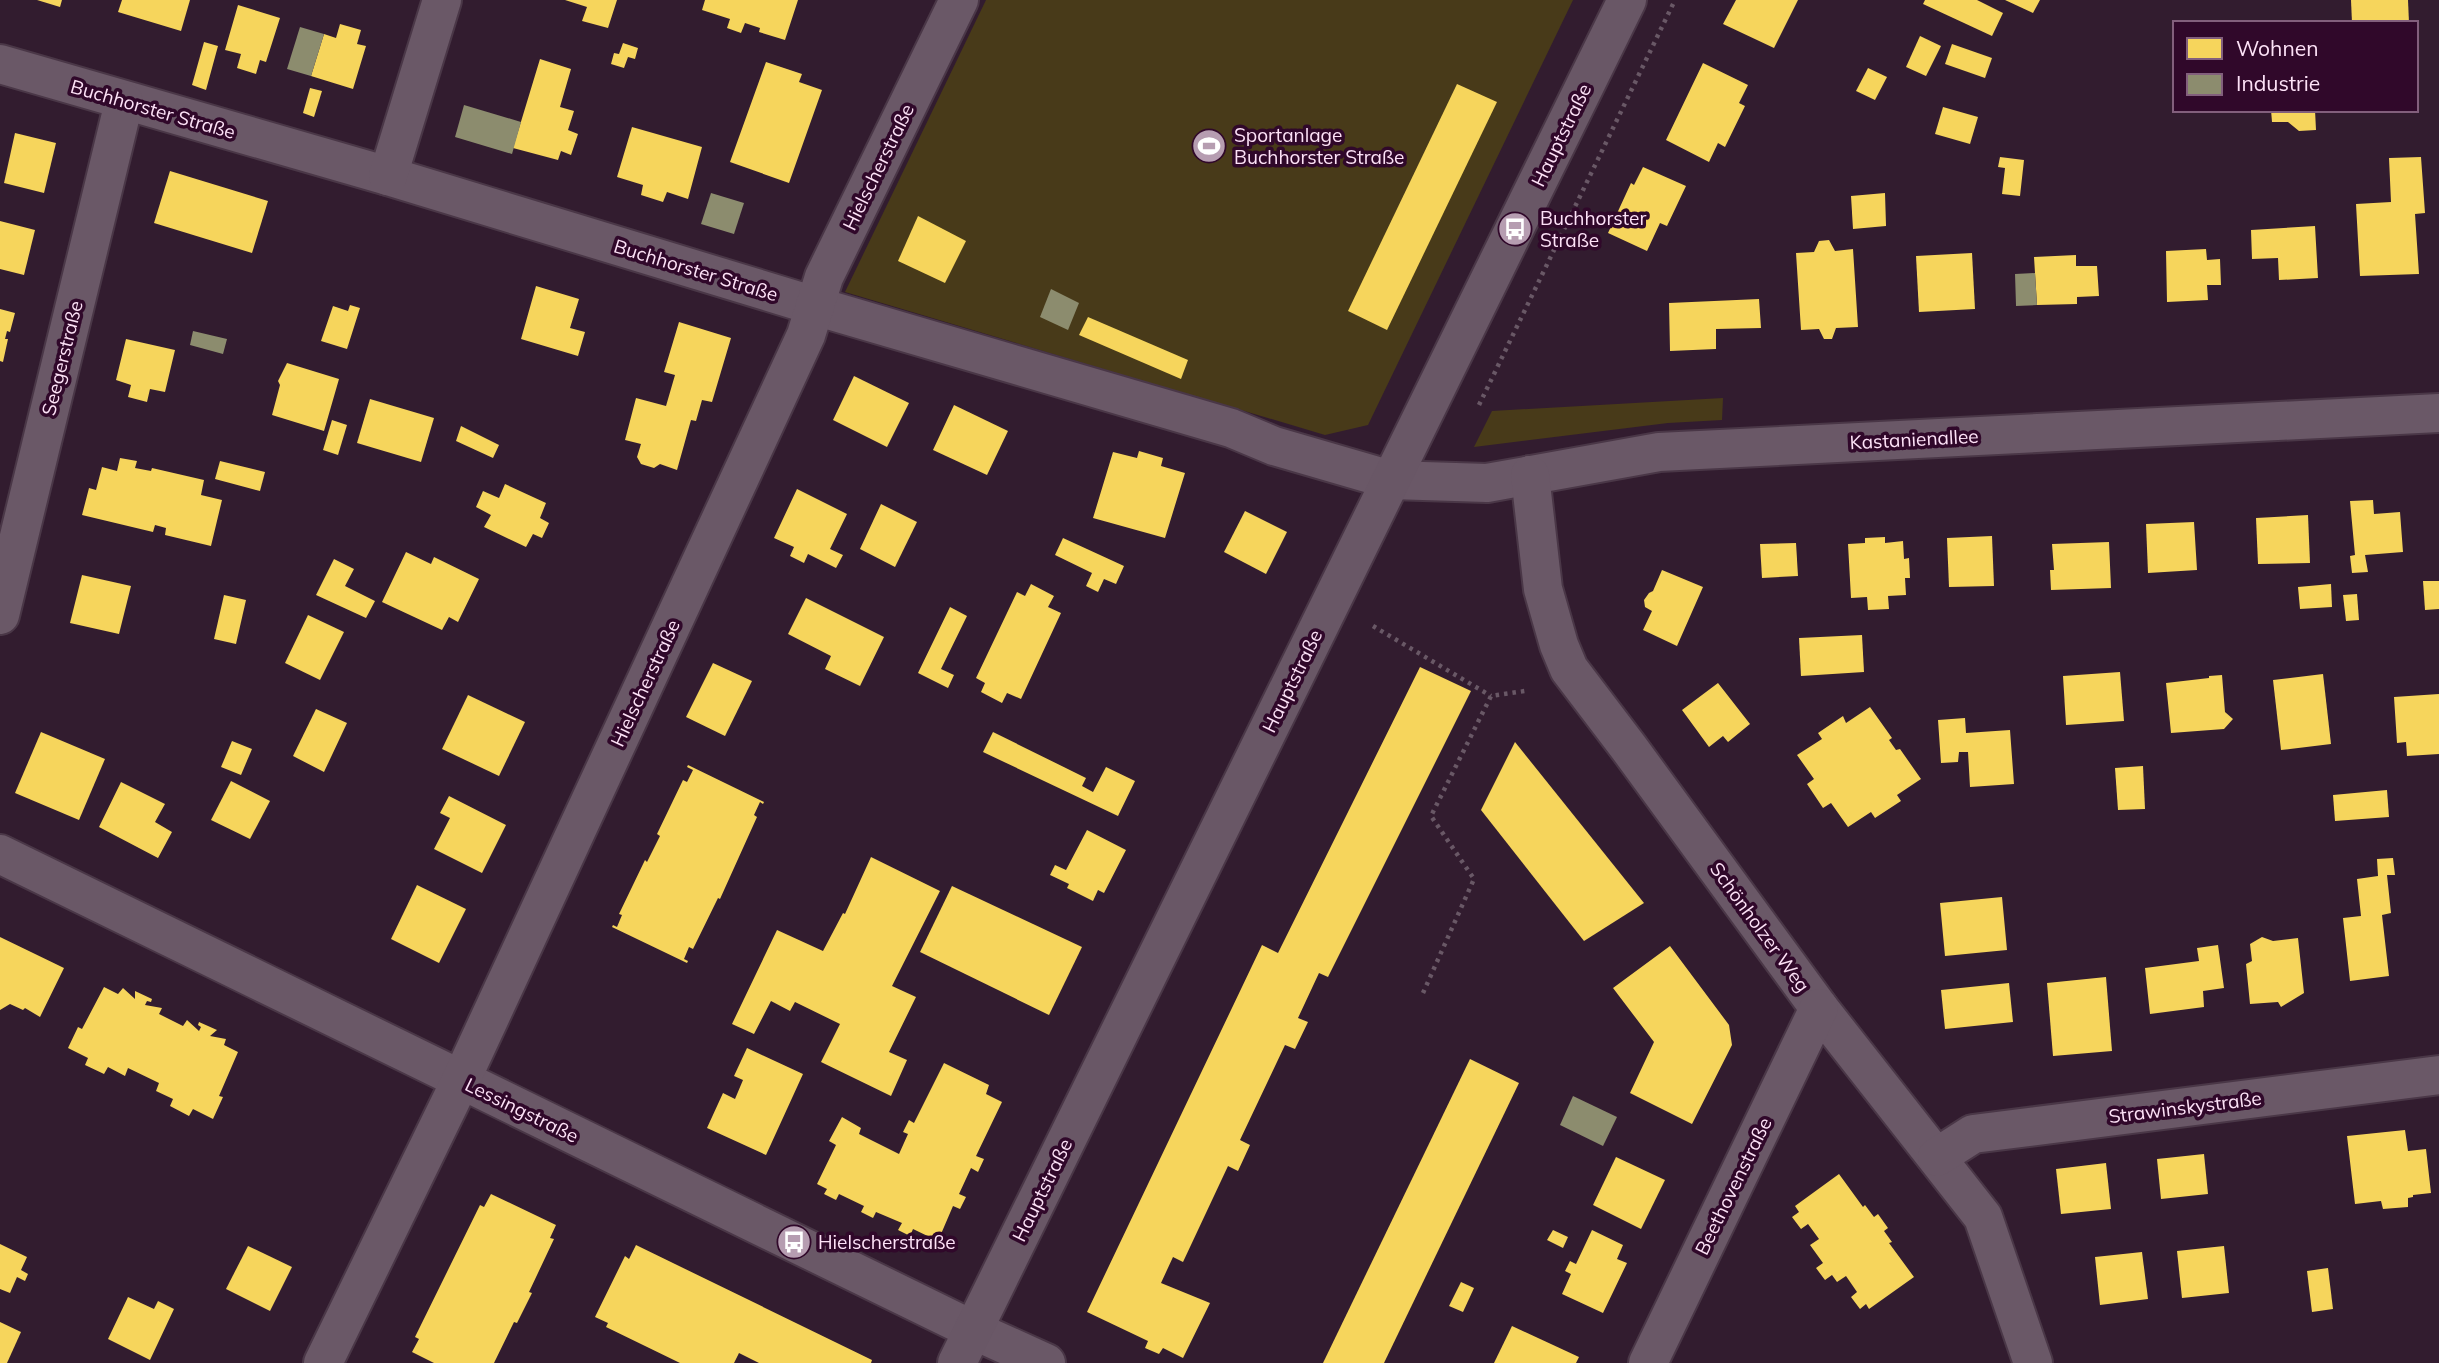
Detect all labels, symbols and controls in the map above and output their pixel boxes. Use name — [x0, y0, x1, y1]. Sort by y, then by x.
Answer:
legend — [2173, 21, 2418, 112]
text: Wohnen — [2236, 35, 2318, 61]
text: Industrie — [2236, 70, 2320, 96]
street label: Buchhorster Straße — [68, 74, 238, 144]
street label: Hauptstraße — [1526, 80, 1596, 190]
street label: Hielscherstraße — [837, 100, 919, 234]
place label: Sportanlage Buchhorster Straße — [1234, 123, 1404, 169]
sports icon: Sportanlage Buchhorster Straße — [1190, 127, 1228, 165]
place label: Buchhorster Straße — [1540, 206, 1646, 252]
bus stop icon: Buchhorster Straße — [1496, 210, 1534, 248]
street label: Buchhorster Straße — [611, 234, 781, 306]
street label: Seegerstraße — [36, 298, 88, 418]
street label: Kastanienallee — [1849, 424, 1979, 454]
street label: Hielscherstraße — [605, 616, 685, 750]
street label: Hauptstraße — [1257, 626, 1327, 736]
street label: Schönholzer Weg — [1705, 857, 1815, 997]
street label: Lessingstraße — [461, 1072, 583, 1148]
street label: Strawinskystraße — [2107, 1086, 2263, 1128]
street label: Beethovenstraße — [1689, 1113, 1777, 1259]
street label: Hauptstraße — [1007, 1135, 1077, 1245]
bus stop icon: Hielscherstraße — [775, 1223, 813, 1261]
place label: Hielscherstraße — [818, 1230, 956, 1254]

